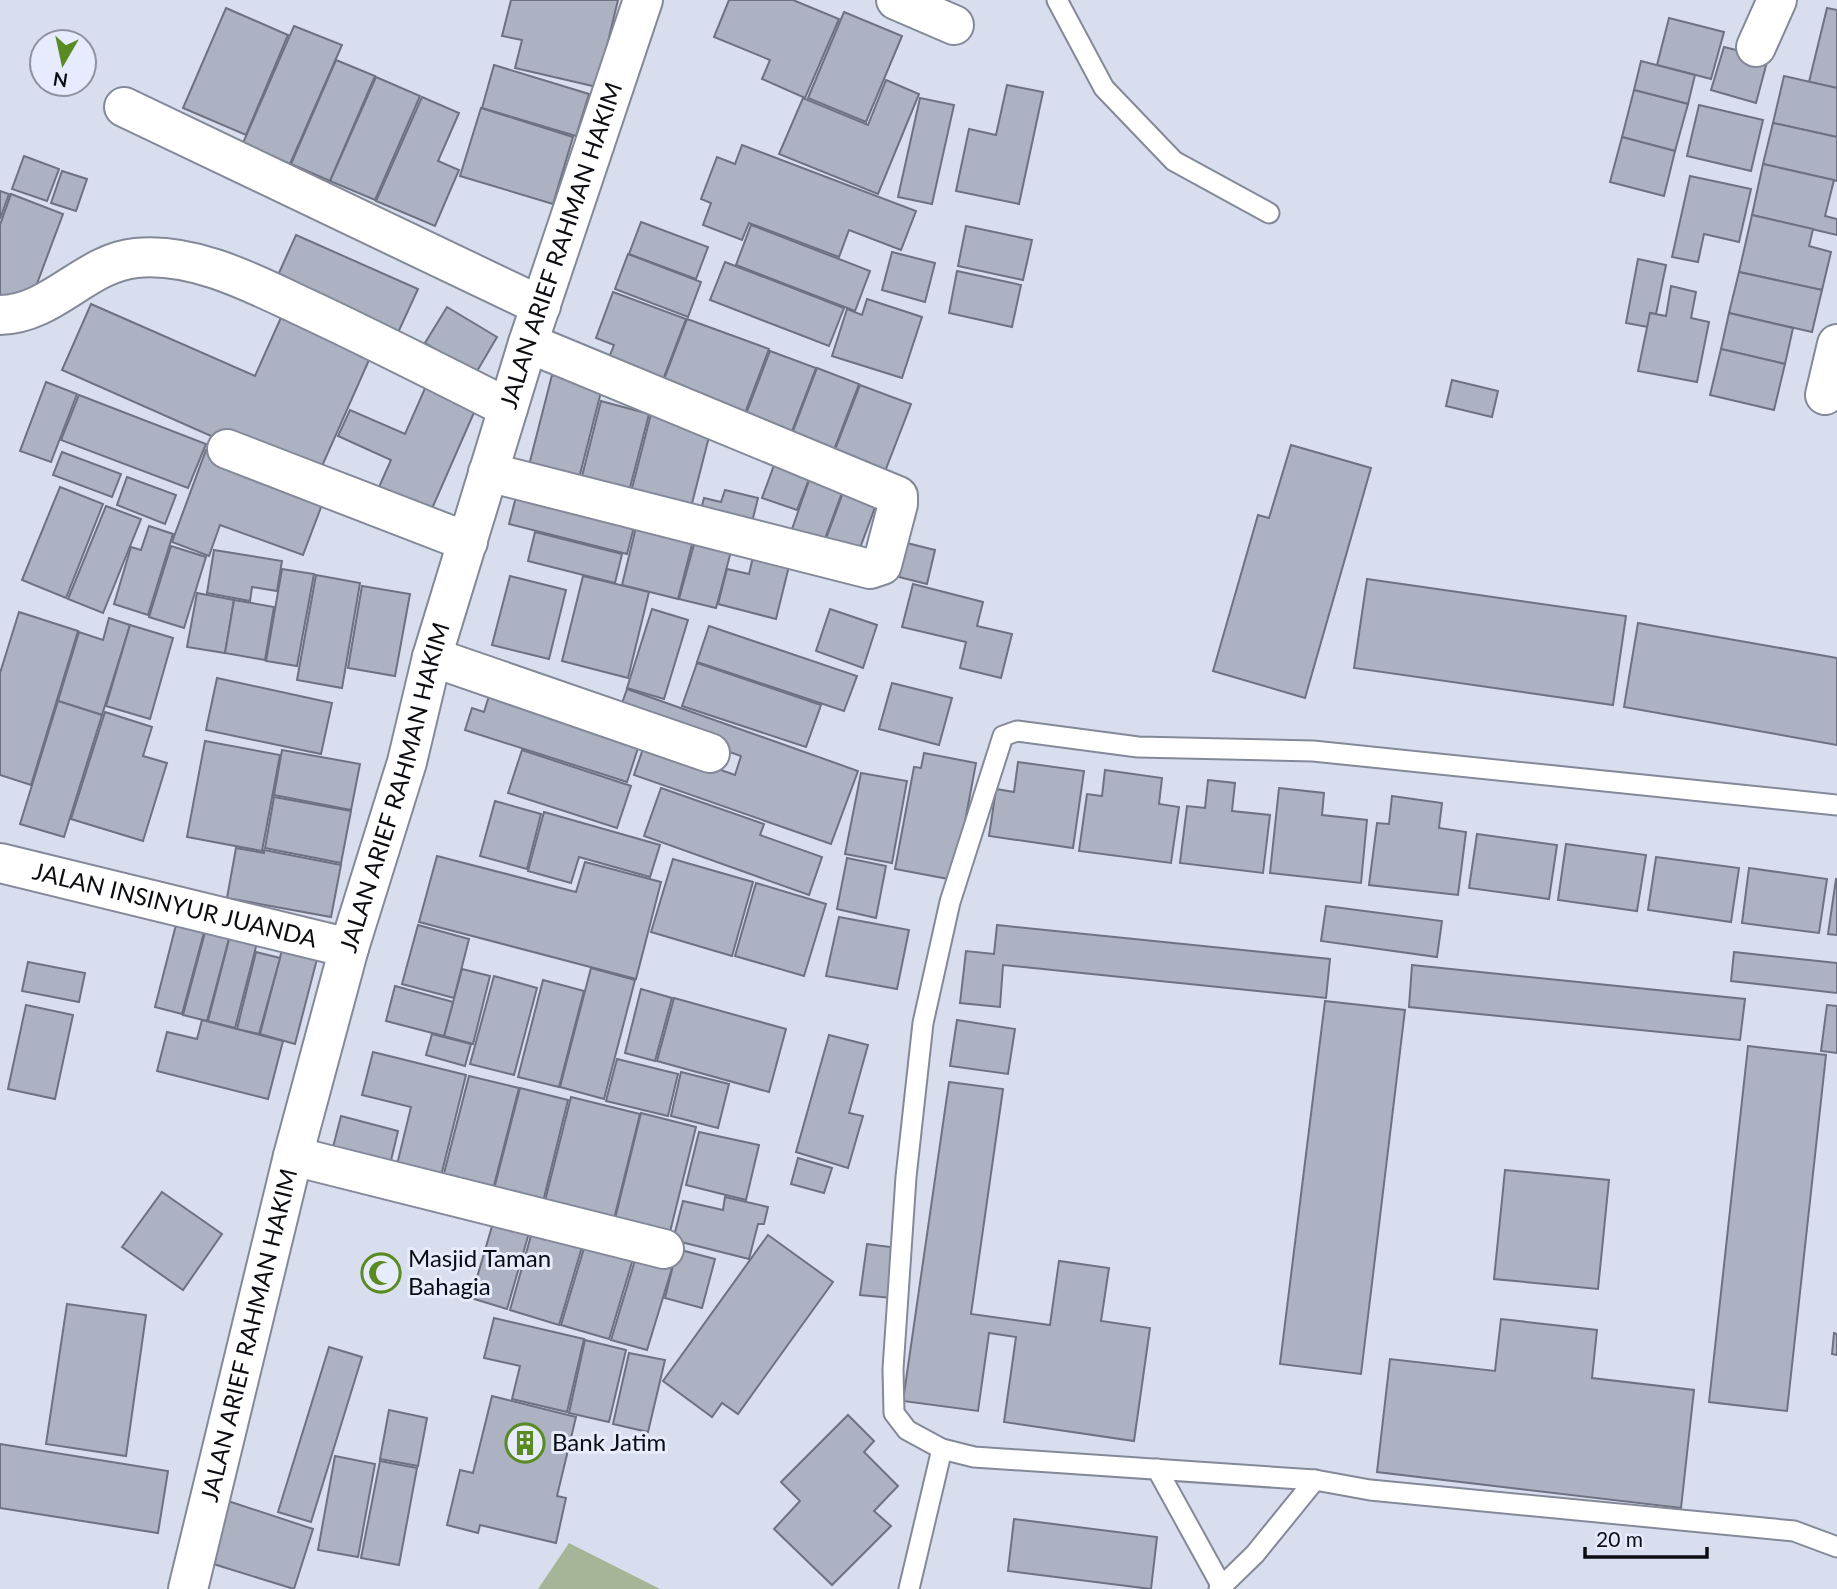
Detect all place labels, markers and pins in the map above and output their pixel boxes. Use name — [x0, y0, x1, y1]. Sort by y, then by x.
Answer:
place label: Masjid Taman Bahagia — [408, 1243, 551, 1300]
mosque icon: Masjid Taman Bahagia — [360, 1252, 402, 1294]
building icon: Bank Jatim — [504, 1422, 546, 1464]
place label: Bank Jatim — [552, 1427, 666, 1456]

